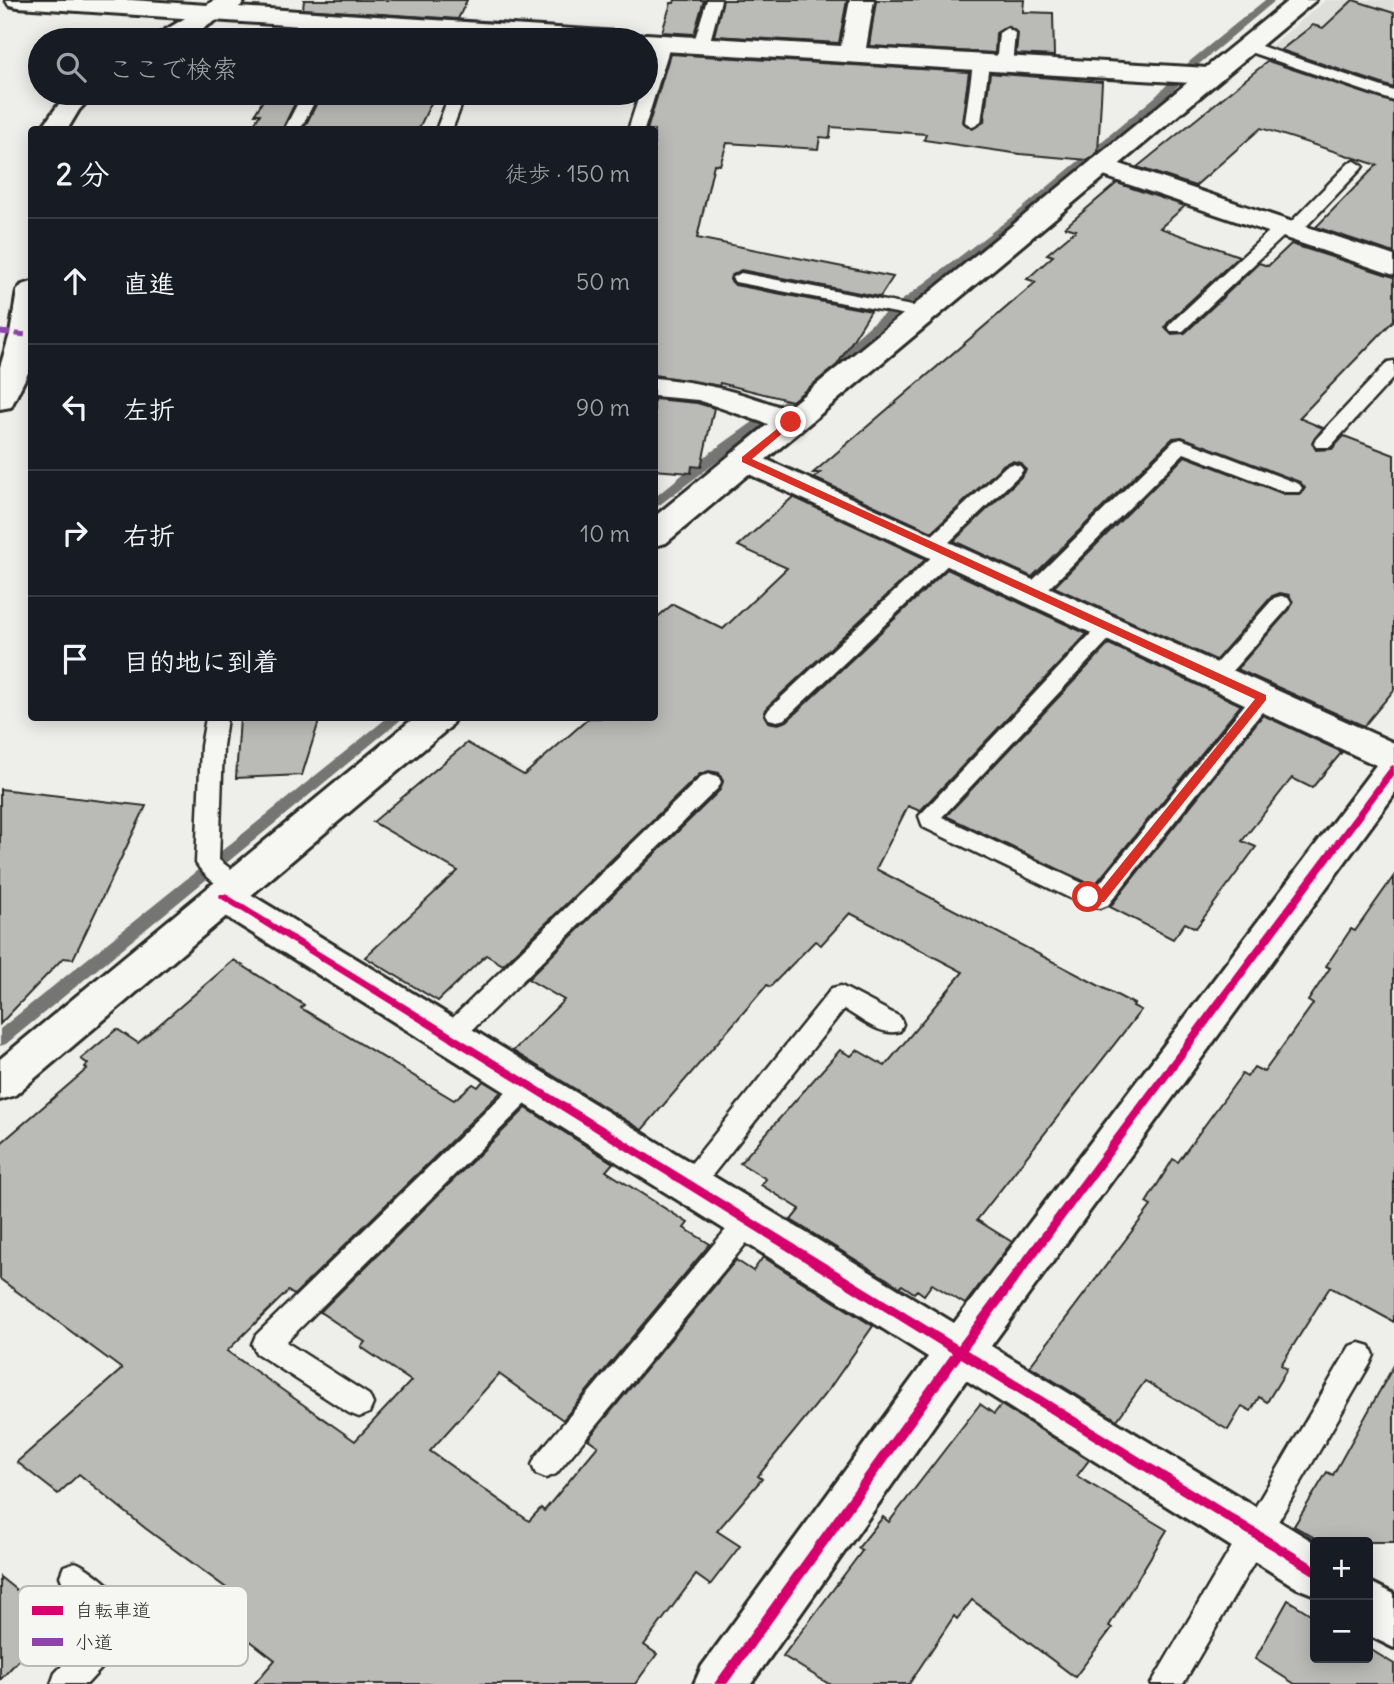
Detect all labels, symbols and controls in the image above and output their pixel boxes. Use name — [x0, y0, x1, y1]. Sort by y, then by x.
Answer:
search box — [28, 28, 658, 105]
icon: search — [52, 48, 90, 86]
text: ここで検索 — [108, 52, 238, 85]
text: 2 分 — [56, 155, 110, 193]
text: 徒歩 · 150 m — [505, 159, 630, 188]
icon: ahead — [56, 262, 94, 300]
text: 直進 — [123, 267, 175, 300]
text: 50 m — [576, 267, 630, 296]
icon: left — [56, 388, 94, 426]
text: 左折 — [123, 393, 175, 426]
text: 90 m — [576, 393, 630, 422]
route end — [775, 406, 806, 437]
icon: right — [56, 514, 94, 552]
text: 右折 — [123, 519, 175, 552]
text: 10 m — [580, 519, 630, 548]
icon: arrive — [56, 640, 94, 678]
text: 目的地に到着 — [123, 645, 279, 678]
route start — [1072, 881, 1103, 912]
map controls — [1310, 1537, 1373, 1663]
button: + — [1310, 1537, 1373, 1600]
legend — [18, 1586, 248, 1666]
text: 自転車道 — [75, 1598, 151, 1622]
button: − — [1310, 1600, 1373, 1663]
text: 小道 — [75, 1630, 113, 1654]

